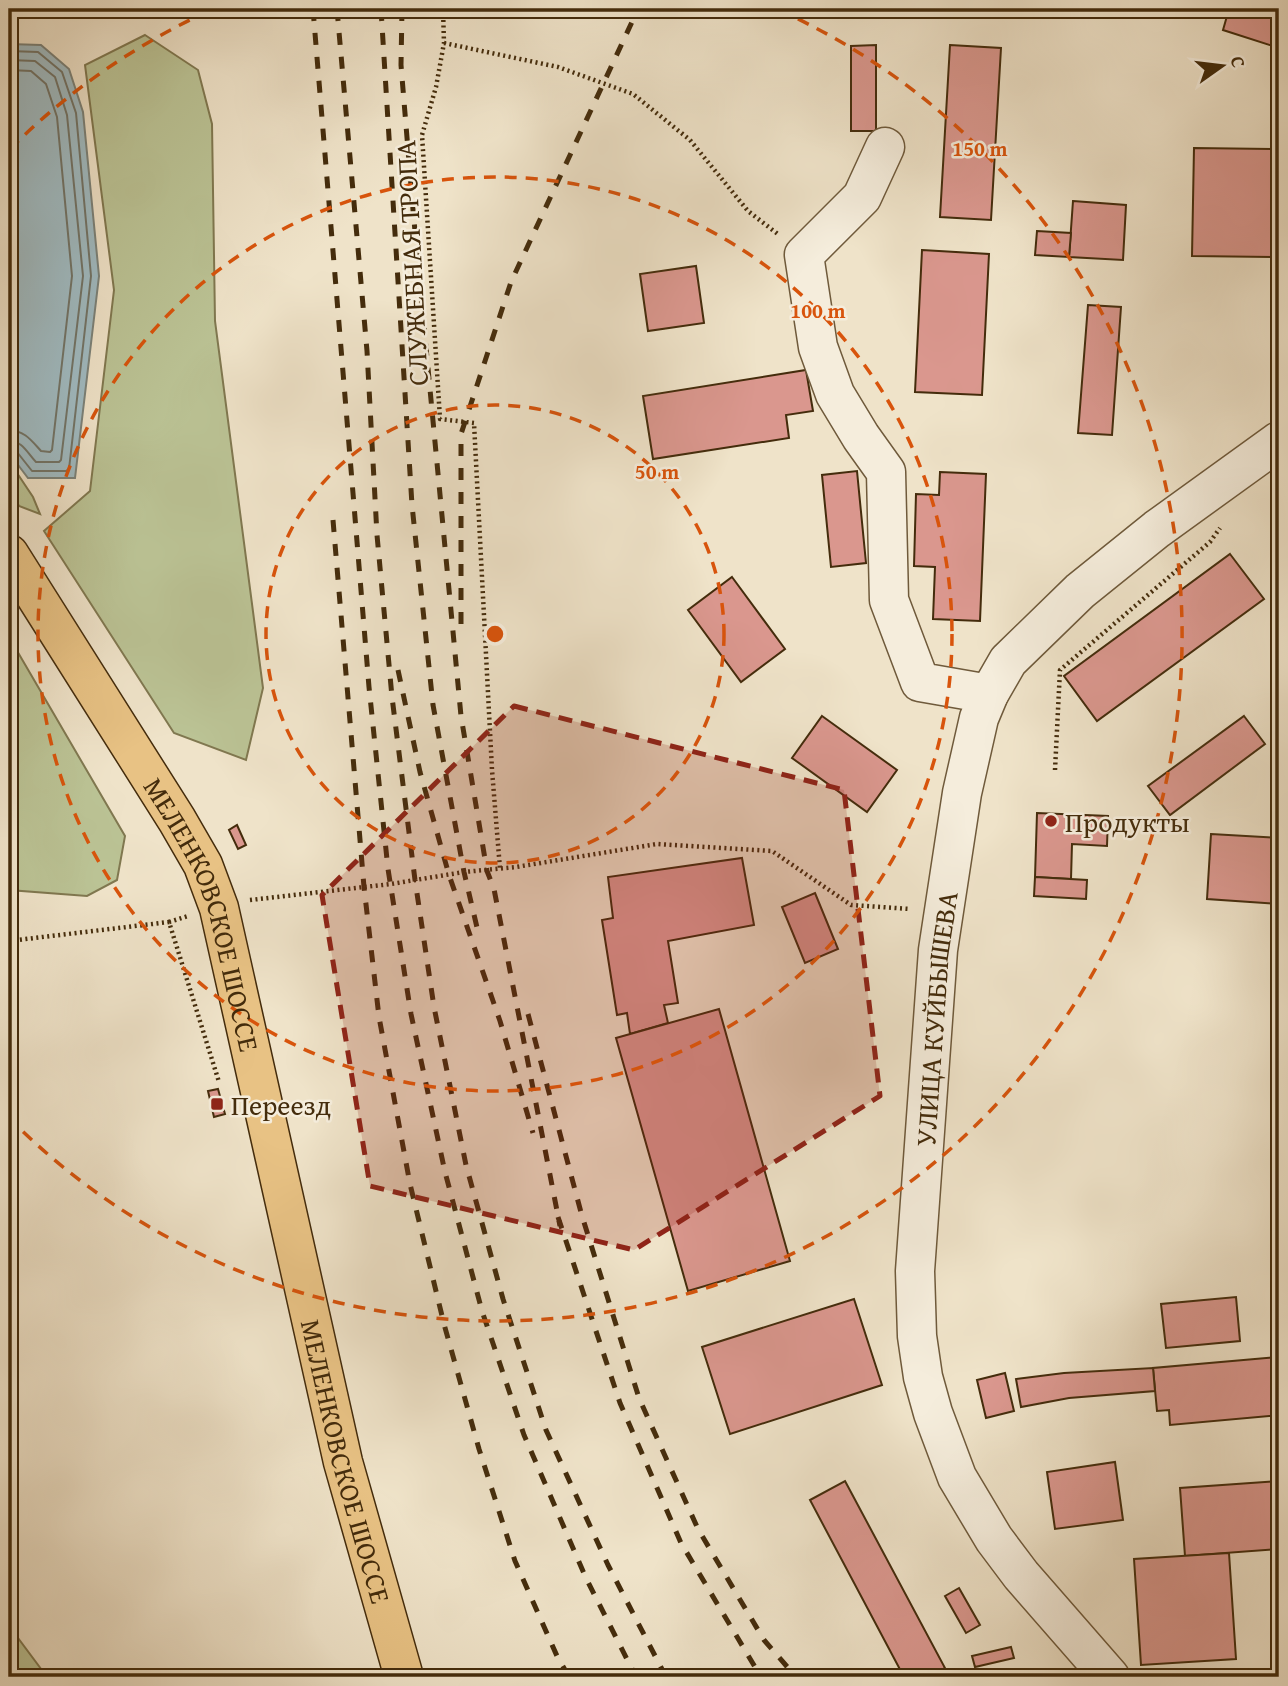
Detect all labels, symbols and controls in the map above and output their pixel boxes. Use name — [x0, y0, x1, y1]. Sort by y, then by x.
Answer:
north arrow — [1186, 32, 1256, 102]
text: С — [1224, 53, 1253, 71]
text: 150 m — [952, 133, 1008, 164]
street label: СЛУЖЕБНАЯ ТРОПА — [384, 139, 438, 387]
text: 100 m — [790, 295, 846, 326]
text: 50 m — [635, 456, 679, 487]
centre of rings — [483, 622, 507, 646]
street label: МЕЛЕНКОВСКОЕ ШОССЕ — [134, 769, 271, 1055]
place label: Продукты — [1065, 801, 1190, 842]
marker: Продукты — [1043, 813, 1059, 829]
street label: УЛИЦА КУЙБЫШЕВА — [904, 888, 967, 1148]
place label: Переезд — [231, 1084, 331, 1125]
marker: Переезд — [209, 1096, 225, 1112]
street label: МЕЛЕНКОВСКОЕ ШОССЕ — [291, 1315, 402, 1608]

